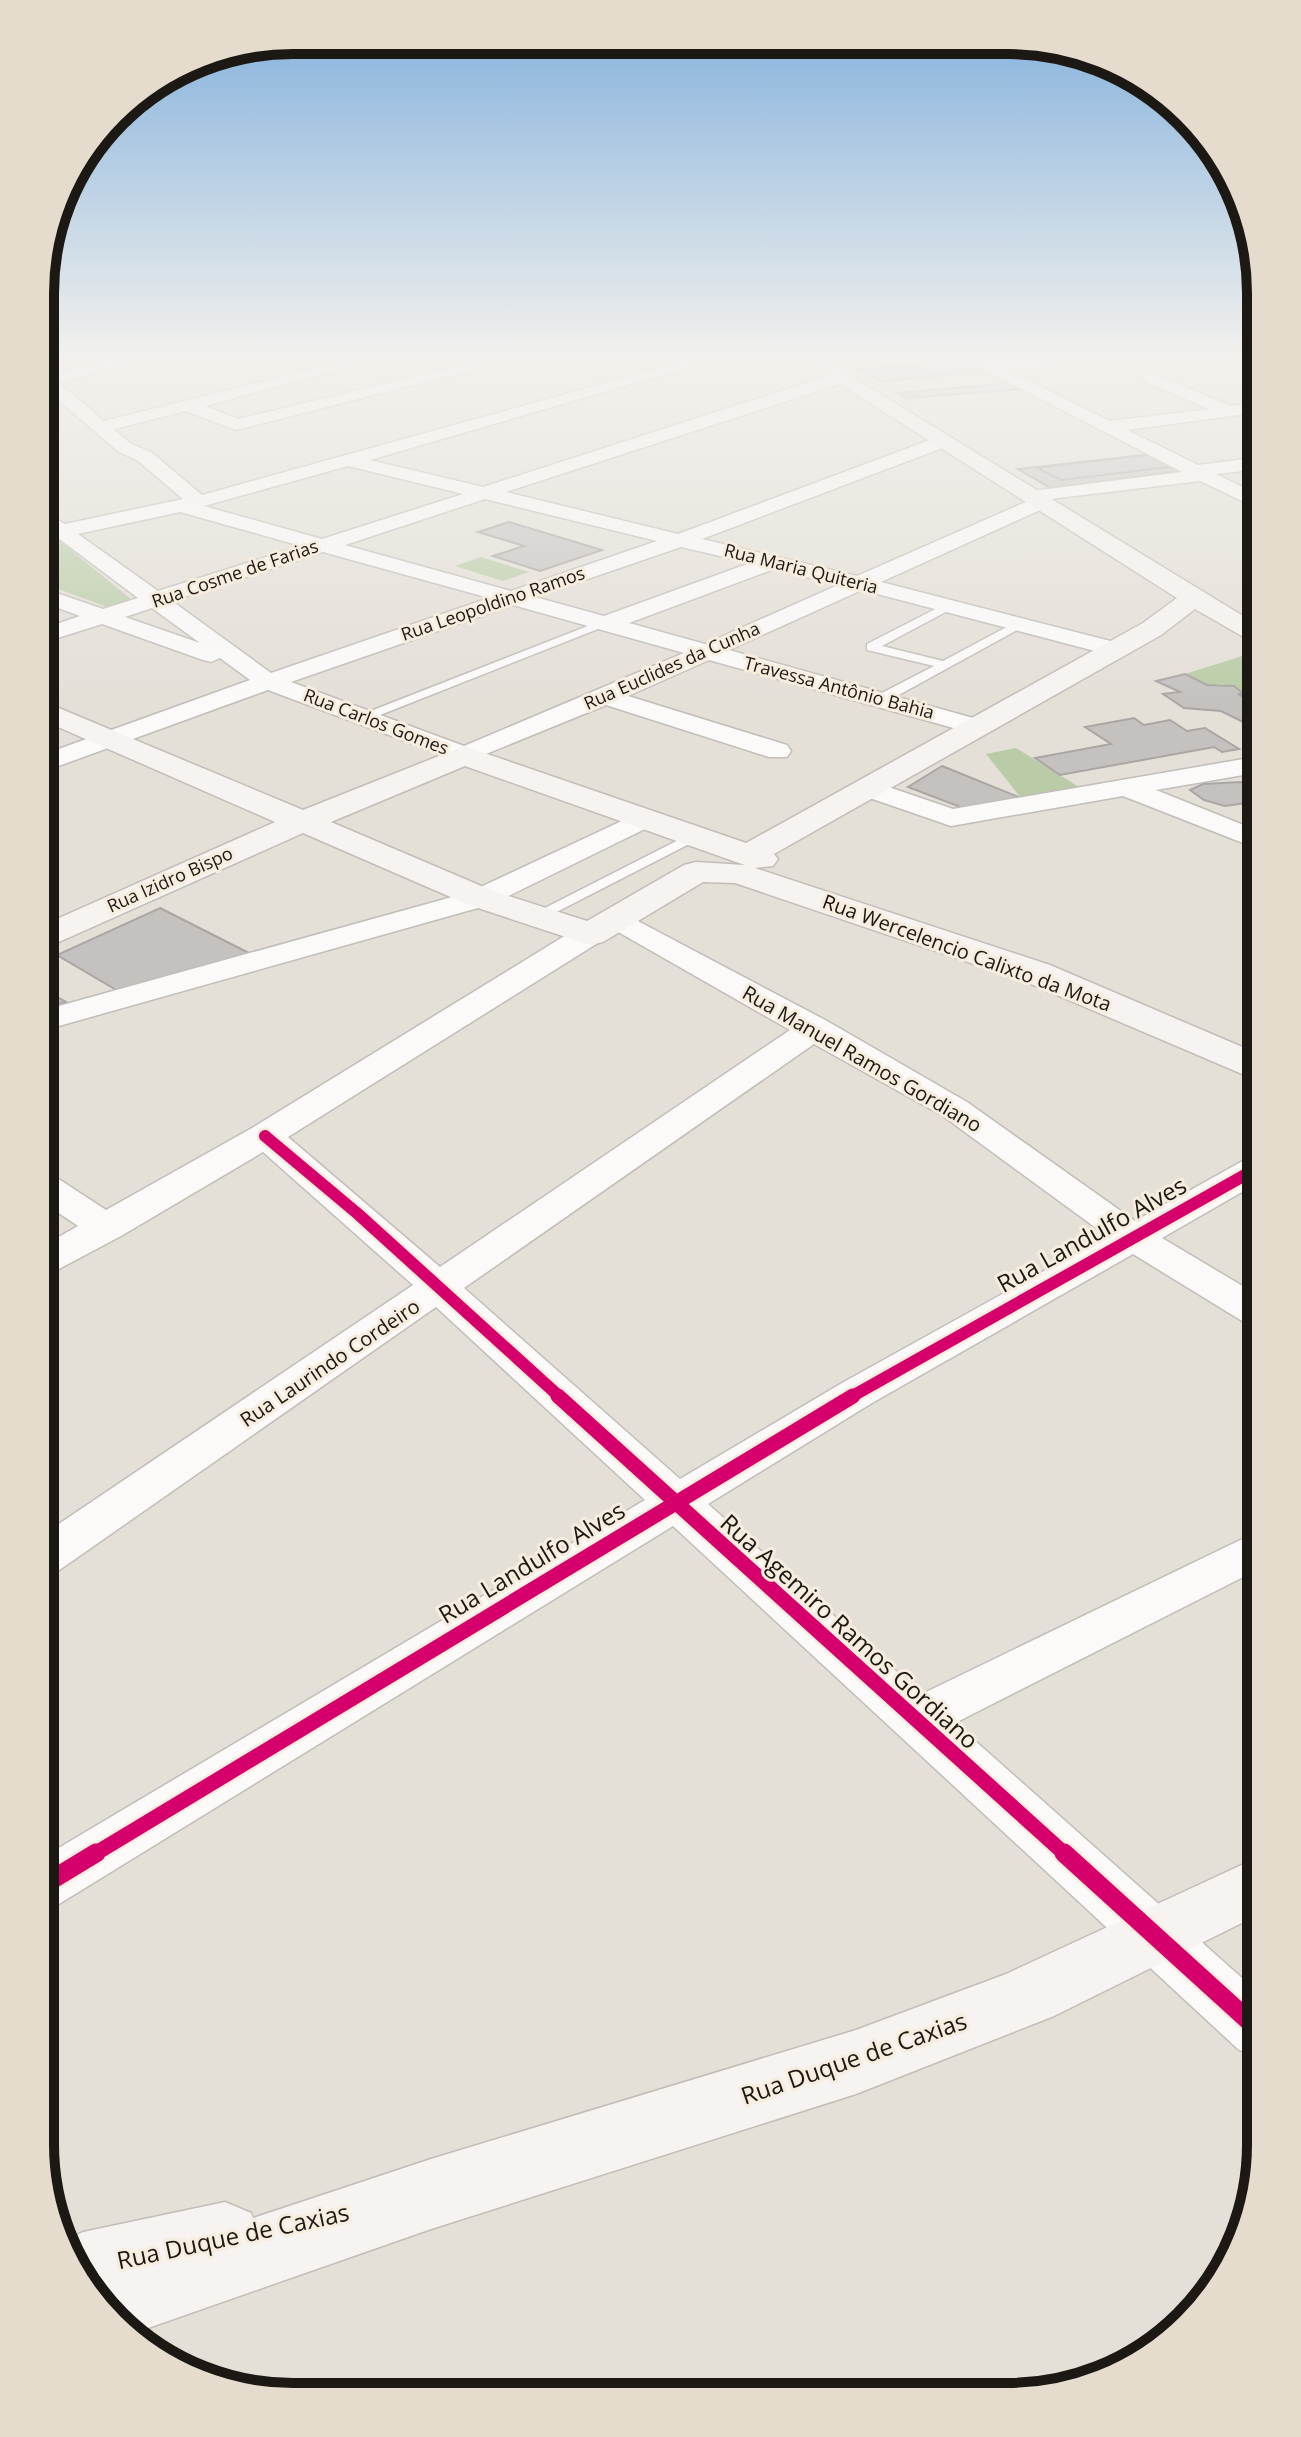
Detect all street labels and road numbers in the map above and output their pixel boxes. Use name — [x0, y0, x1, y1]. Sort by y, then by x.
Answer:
street label: Rua Cosme de Farias — [148, 533, 321, 613]
street label: Rua Maria Quiteria — [722, 537, 881, 599]
street label: Rua Leopoldino Ramos — [398, 560, 588, 646]
street label: Rua Euclides da Cunha — [580, 615, 763, 715]
street label: Travessa Antônio Bahia — [741, 650, 937, 724]
street label: Rua Carlos Gomes — [300, 682, 452, 760]
street label: Rua Izidro Bispo — [103, 841, 236, 918]
street label: Rua Wercelencio Calixto da Mota — [819, 888, 1115, 1017]
street label: Rua Manuel Ramos Gordiano — [738, 979, 987, 1138]
street label: Rua Landulfo Alves — [991, 1168, 1192, 1300]
street label: Rua Laurindo Cordeiro — [235, 1292, 425, 1433]
street label: Rua Landulfo Alves — [432, 1493, 631, 1630]
street label: Rua Agemiro Ramos Gordiano — [714, 1506, 986, 1756]
street label: Rua Duque de Caxias — [736, 2003, 971, 2112]
street label: Rua Duque de Caxias — [114, 2195, 352, 2276]

